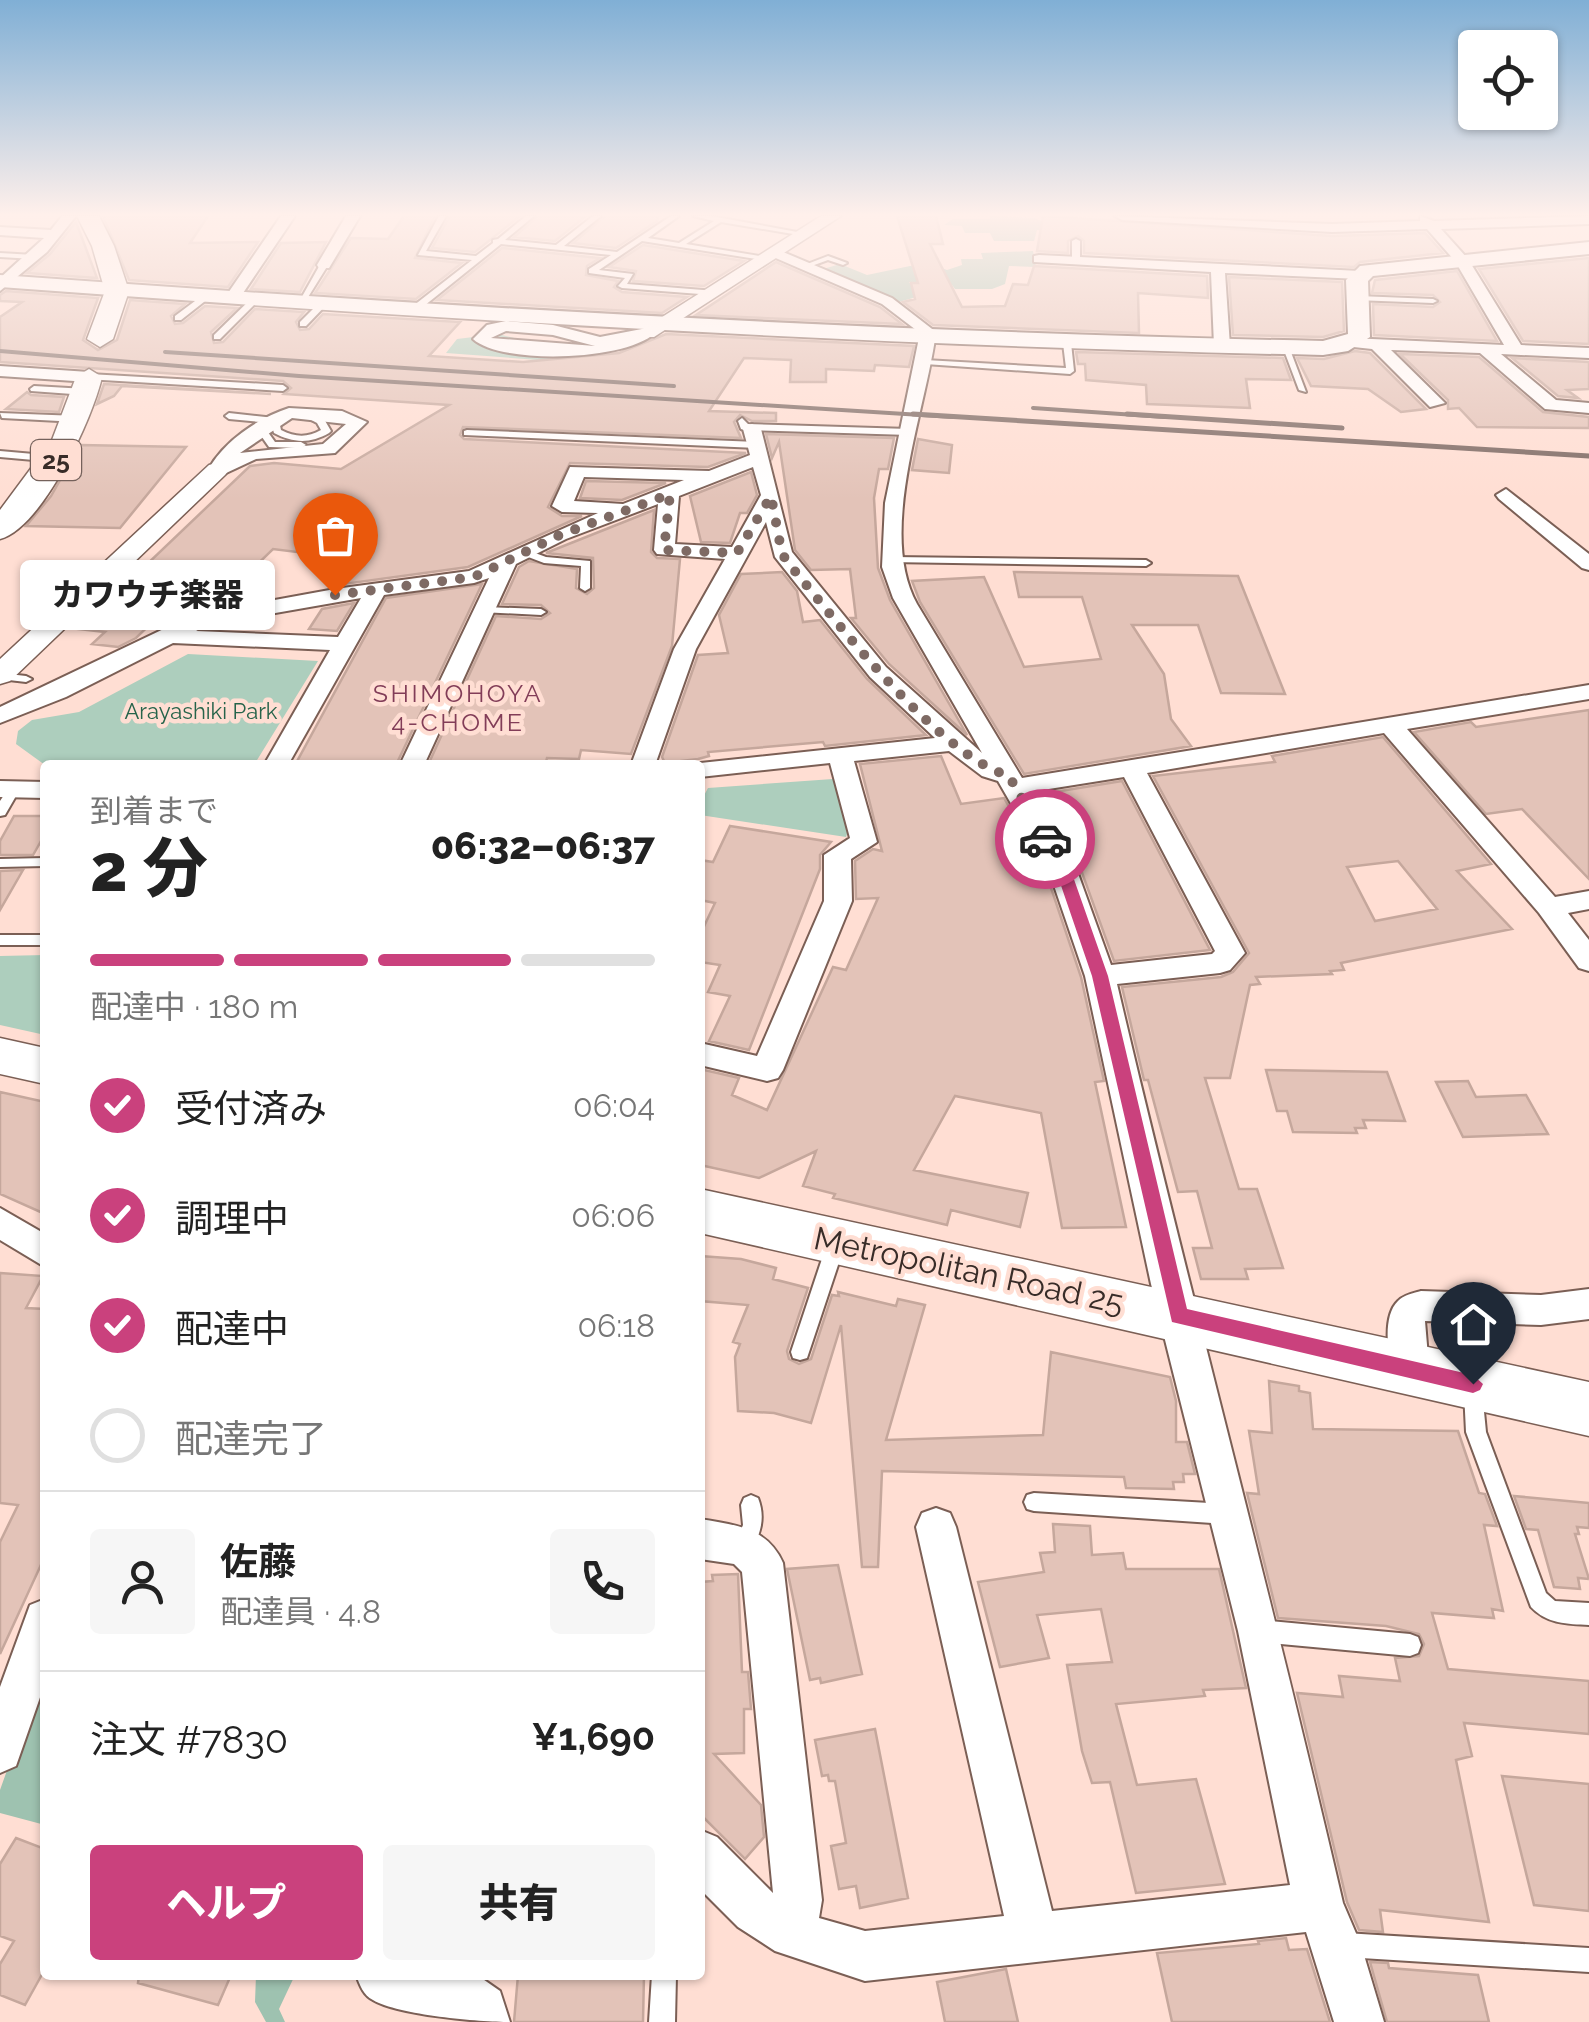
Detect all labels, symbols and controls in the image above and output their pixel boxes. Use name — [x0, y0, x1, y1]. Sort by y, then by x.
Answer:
map controls — [1458, 30, 1558, 130]
button: locate — [1458, 30, 1558, 130]
road number: 25 — [31, 440, 81, 480]
pin — [293, 493, 378, 596]
icon: bag — [308, 508, 363, 563]
callout: カワウチ楽器 — [20, 560, 275, 630]
text: カワウチ楽器 — [51, 576, 244, 613]
district label: SHIMOHOYA 4-CHOME — [373, 678, 543, 737]
park label: Arayashiki Park — [124, 698, 278, 724]
courier — [995, 789, 1095, 889]
text: 到着まで — [90, 792, 218, 829]
icon: car — [1018, 812, 1073, 867]
text: 06:32–06:37 — [431, 823, 655, 868]
text: 2 分 — [90, 830, 208, 906]
text: 配達中 · 180 m — [90, 988, 298, 1025]
icon: check — [90, 1078, 145, 1133]
text: 受付済み — [175, 1086, 327, 1131]
text: 06:04 — [573, 1087, 655, 1124]
icon: check — [90, 1188, 145, 1243]
text: 調理中 — [175, 1196, 289, 1241]
text: 06:06 — [571, 1197, 655, 1234]
street label: Metropolitan Road 25 — [811, 1219, 1127, 1321]
pin — [1431, 1282, 1516, 1385]
icon: home — [1446, 1297, 1501, 1352]
icon: check — [90, 1298, 145, 1353]
text: 配達中 — [175, 1306, 289, 1351]
text: 06:18 — [577, 1307, 655, 1344]
text: 配達完了 — [175, 1416, 327, 1461]
button: person — [90, 1529, 195, 1634]
button: phone — [550, 1529, 655, 1634]
text: 佐藤 — [220, 1539, 296, 1584]
text: 配達員 · 4.8 — [220, 1593, 381, 1630]
text: ¥1,690 — [532, 1714, 655, 1759]
text: 注文 #7830 — [90, 1717, 288, 1762]
button: ヘルプ — [90, 1845, 363, 1960]
button: 共有 — [383, 1845, 655, 1960]

